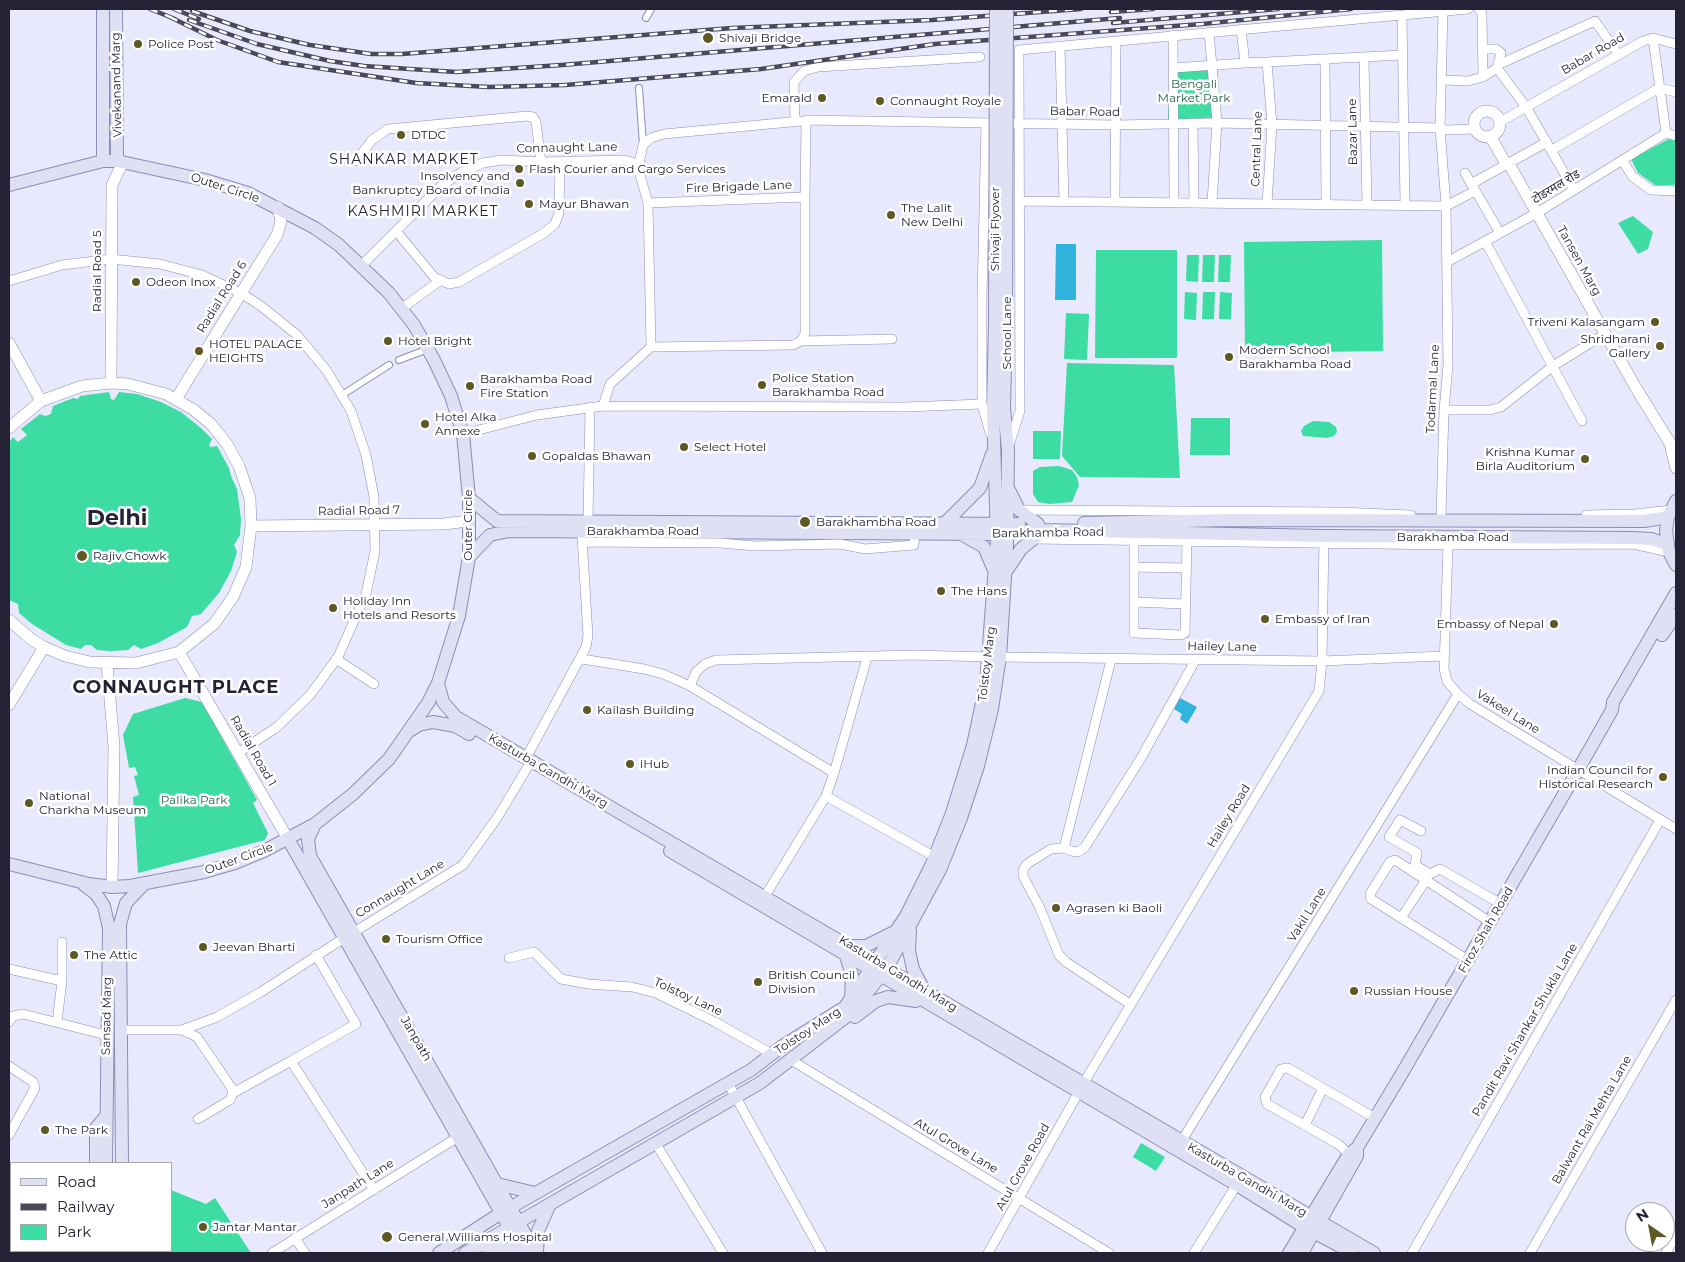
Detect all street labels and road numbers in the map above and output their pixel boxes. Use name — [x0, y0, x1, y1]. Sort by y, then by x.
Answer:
street label: Babar Road — [1559, 30, 1627, 78]
street label: Vivekanand Marg — [109, 32, 125, 138]
street label: Bazar Lane — [1345, 98, 1361, 166]
street label: Babar Road — [1050, 104, 1120, 120]
street label: Central Lane — [1248, 111, 1266, 187]
street label: Connaught Lane — [516, 140, 618, 156]
street label: टोडरमल रोड — [1529, 167, 1583, 207]
street label: Outer Circle — [189, 170, 261, 206]
street label: Fire Brigade Lane — [686, 178, 792, 196]
street label: Shivaji Flyover — [988, 187, 1002, 271]
street label: Tansen Marg — [1554, 224, 1604, 298]
street label: Radial Road 5 — [90, 230, 104, 312]
street label: Radial Road 6 — [194, 258, 250, 336]
street label: School Lane — [1000, 296, 1014, 370]
street label: Todarmal Lane — [1423, 344, 1443, 434]
street label: Outer Circle — [461, 489, 475, 561]
street label: Radial Road 7 — [318, 503, 400, 519]
street label: Barakhamba Road — [587, 524, 699, 538]
street label: Barakhamba Road — [992, 525, 1104, 541]
street label: Barakhamba Road — [1397, 530, 1509, 544]
street label: Tolstoy Marg — [975, 625, 999, 703]
street label: Hailey Lane — [1187, 639, 1257, 655]
street label: Vakeel Lane — [1474, 687, 1542, 737]
street label: Radial Road 1 — [227, 713, 279, 789]
street label: Kasturba Gandhi Marg — [486, 731, 610, 811]
street label: Hailey Road — [1204, 782, 1254, 850]
street label: Outer Circle — [203, 840, 275, 878]
street label: Connaught Lane — [353, 857, 447, 921]
street label: Firoz Shah Road — [1455, 884, 1517, 976]
street label: Vakil Lane — [1285, 885, 1329, 945]
street label: Kasturba Gandhi Marg — [836, 933, 960, 1015]
street label: Pandit Ravi Shankar Shukla Lane — [1469, 941, 1581, 1119]
street label: Tolstoy Lane — [651, 975, 725, 1019]
street label: Sansad Marg — [99, 977, 115, 1055]
street label: Tolstoy Marg — [772, 1004, 844, 1058]
street label: Janpath — [397, 1014, 435, 1064]
street label: Balwant Rai Mehta Lane — [1549, 1053, 1635, 1187]
street label: Atul Grove Lane — [911, 1115, 1001, 1177]
street label: Atul Grove Road — [993, 1121, 1053, 1213]
street label: Kasturba Gandhi Marg — [1185, 1140, 1309, 1220]
street label: Janpath Lane — [319, 1156, 397, 1212]

